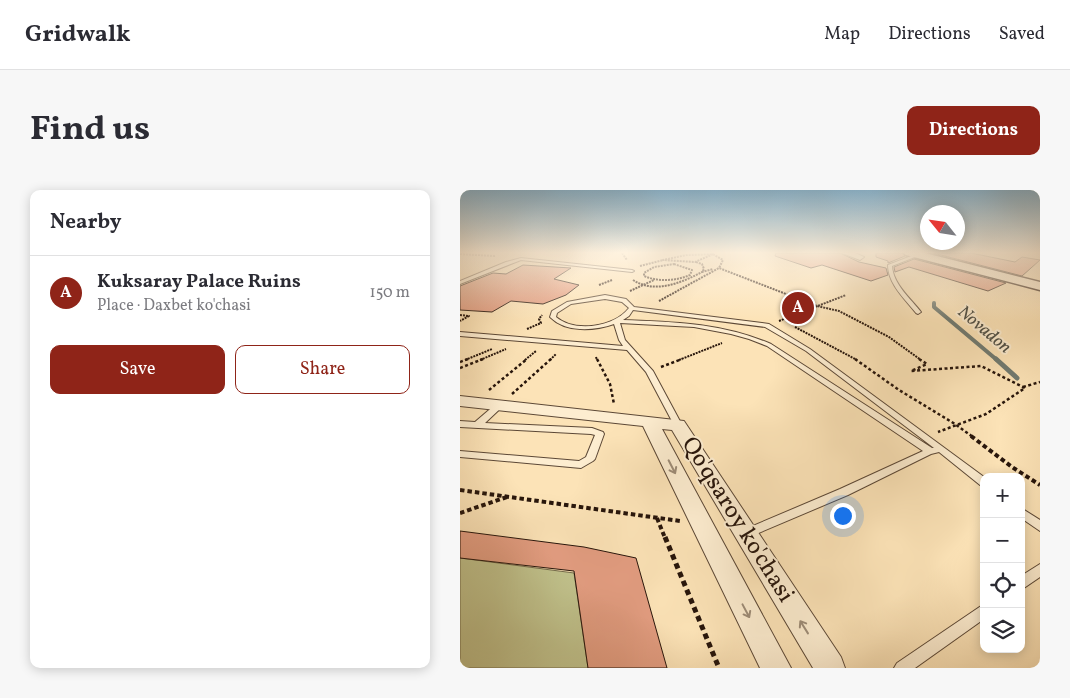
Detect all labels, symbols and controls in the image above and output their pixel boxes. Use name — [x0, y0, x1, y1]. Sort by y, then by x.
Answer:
text: Gridwalk — [25, 18, 131, 52]
text: Map — [824, 22, 860, 47]
text: Directions — [888, 22, 971, 47]
text: Saved — [999, 22, 1045, 47]
text: Find us — [30, 106, 150, 154]
button: Directions — [907, 106, 1040, 155]
north arrow — [920, 205, 965, 250]
text: Nearby — [50, 208, 121, 237]
text: Kuksaray Palace Ruins — [97, 269, 301, 295]
text: A — [60, 282, 72, 304]
text: 150 m — [369, 282, 410, 304]
pin: A — [782, 289, 814, 327]
text: Place · Daxbet ko'chasi — [97, 295, 251, 317]
water label: Novadon — [952, 300, 1016, 360]
button: Save — [50, 345, 225, 394]
button: Share — [235, 345, 410, 394]
street label: Qo'qsaroy ko'chasi — [672, 430, 802, 610]
one-way arrow — [667, 459, 677, 474]
map controls — [980, 473, 1025, 653]
button: + — [980, 473, 1025, 518]
your location — [830, 503, 856, 529]
button: − — [980, 518, 1025, 563]
button: locate — [980, 563, 1025, 608]
one-way arrow — [742, 603, 751, 618]
button: layers — [980, 608, 1025, 653]
one-way arrow — [799, 620, 809, 634]

